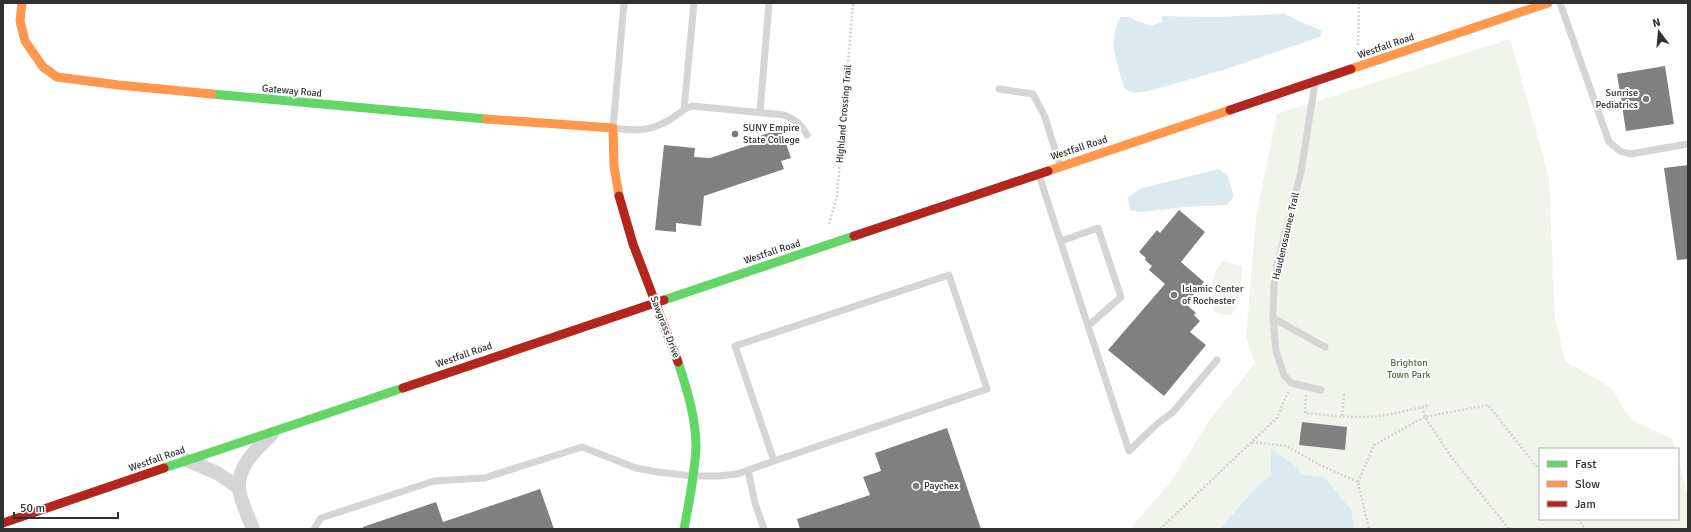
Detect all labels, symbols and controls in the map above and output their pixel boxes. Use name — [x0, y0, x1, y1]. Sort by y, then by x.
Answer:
north arrow — [1639, 12, 1679, 52]
text: N — [1651, 16, 1662, 30]
street label: Westfall Road — [1356, 31, 1416, 61]
street label: Highland Crossing Trail — [834, 64, 854, 164]
street label: Gateway Road — [262, 82, 322, 100]
place label: Sunrise Pediatrics — [1596, 87, 1639, 111]
marker: Sunrise Pediatrics — [1641, 94, 1651, 104]
place label: SUNY Empire State College — [743, 122, 800, 146]
marker: SUNY Empire State College — [730, 129, 740, 139]
street label: Westfall Road — [1049, 133, 1109, 163]
street label: Haudenosaunee Trail — [1270, 191, 1302, 281]
street label: Westfall Road — [742, 237, 802, 267]
place label: Islamic Center of Rochester — [1182, 283, 1244, 307]
marker: Islamic Center of Rochester — [1169, 290, 1179, 300]
street label: Sawgrass Drive — [648, 295, 682, 359]
street label: Westfall Road — [434, 340, 494, 370]
park label: Brighton Town Park — [1387, 357, 1431, 381]
street label: Westfall Road — [127, 444, 187, 474]
legend — [1539, 448, 1679, 520]
text: Fast — [1575, 457, 1596, 472]
text: Slow — [1575, 477, 1600, 492]
place label: Paychex — [924, 480, 959, 492]
marker: Paychex — [911, 481, 921, 491]
scale bar — [14, 494, 118, 520]
text: Jam — [1575, 497, 1596, 512]
text: 50 m — [20, 501, 45, 516]

